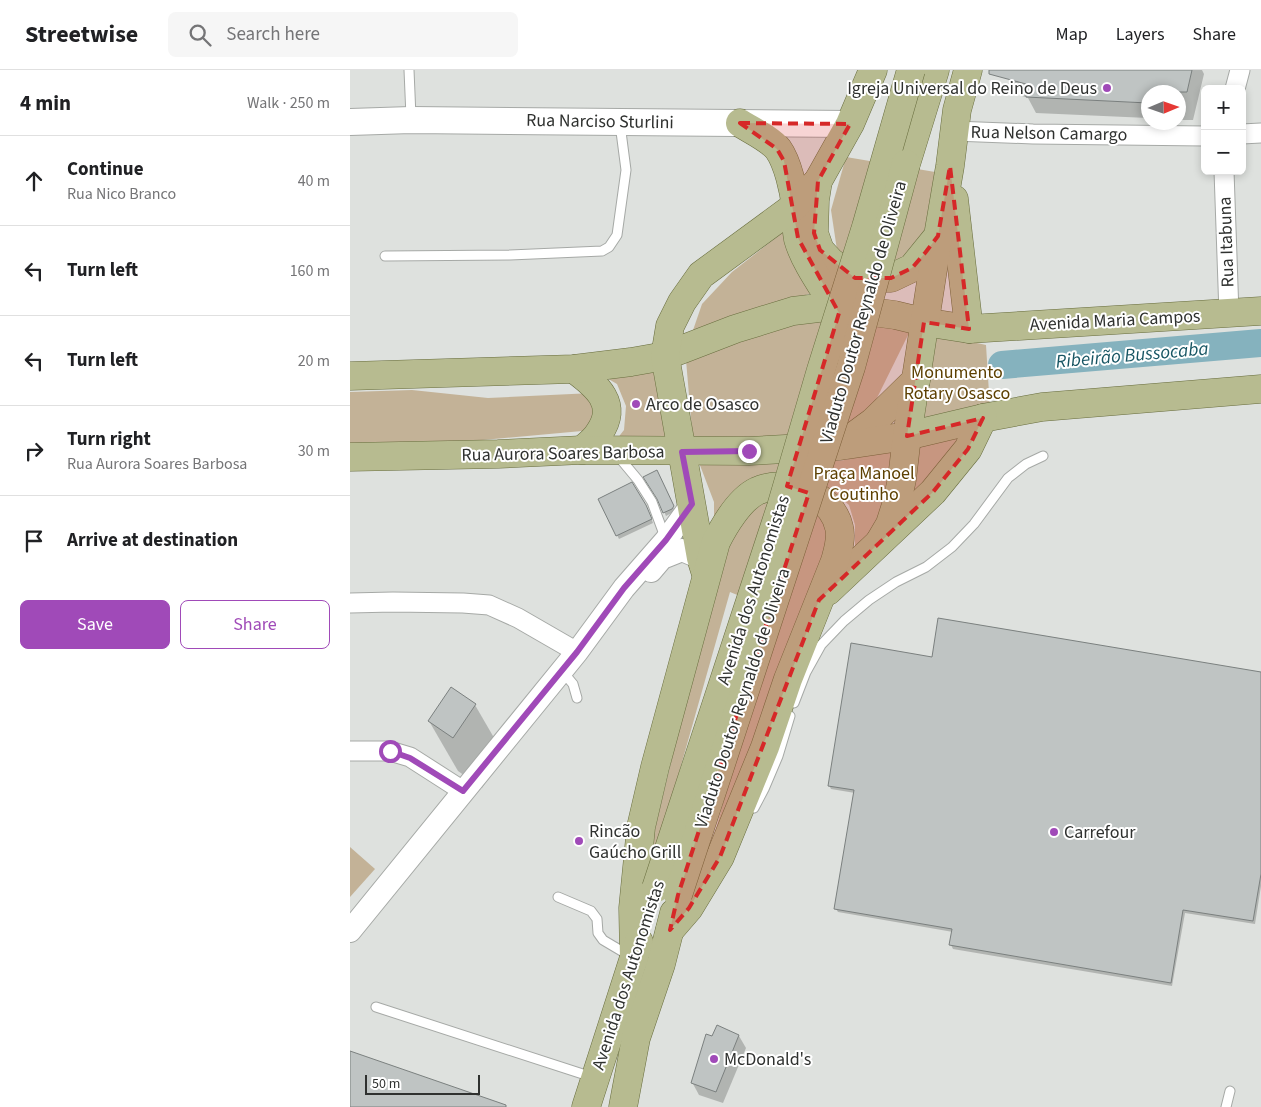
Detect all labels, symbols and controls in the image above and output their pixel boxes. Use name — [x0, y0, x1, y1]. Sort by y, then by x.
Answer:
search box — [168, 12, 518, 57]
text: Streetwise — [25, 17, 138, 52]
icon: search — [186, 21, 214, 49]
text: Search here — [226, 21, 320, 48]
text: Map — [1056, 22, 1088, 47]
text: Layers — [1116, 22, 1165, 47]
text: Share — [1193, 22, 1236, 47]
place label: Igreja Universal do Reino de Deus — [847, 76, 1097, 101]
marker: Igreja Universal do Reino de Deus — [1101, 82, 1113, 94]
north arrow — [1141, 85, 1186, 130]
map controls — [1201, 85, 1246, 175]
button: + — [1201, 85, 1246, 130]
text: 4 min — [20, 88, 71, 118]
text: Walk · 250 m — [247, 92, 330, 114]
street label: Rua Narciso Sturlini — [526, 108, 674, 135]
street label: Rua Nelson Camargo — [970, 120, 1128, 147]
button: − — [1201, 130, 1246, 175]
text: Continue — [67, 156, 144, 183]
icon: ahead — [20, 167, 48, 195]
text: 40 m — [298, 170, 330, 192]
street label: Viaduto Doutor Reynaldo de Oliveira — [814, 178, 913, 446]
text: Rua Nico Branco — [67, 183, 176, 205]
street label: Rua Itabuna — [1212, 196, 1241, 288]
icon: left — [20, 257, 48, 285]
text: Turn left — [67, 257, 138, 284]
text: 160 m — [290, 260, 330, 282]
street label: Avenida Maria Campos — [1029, 304, 1201, 337]
water label: Ribeirão Bussocaba — [1055, 335, 1210, 376]
icon: left — [20, 347, 48, 375]
text: Turn left — [67, 347, 138, 374]
text: 20 m — [298, 350, 330, 372]
park label: Monumento Rotary Osasco — [904, 360, 1010, 406]
place label: Arco de Osasco — [646, 392, 759, 417]
marker: Arco de Osasco — [630, 398, 642, 410]
text: Turn right — [67, 426, 151, 453]
icon: right — [20, 437, 48, 465]
street label: Rua Aurora Soares Barbosa — [461, 439, 665, 468]
text: 30 m — [298, 440, 330, 462]
route end — [738, 440, 761, 463]
text: Rua Aurora Soares Barbosa — [67, 453, 247, 475]
park label: Praça Manoel Coutinho — [813, 461, 915, 507]
street label: Avenida dos Autonomistas — [711, 492, 796, 688]
icon: arrive — [20, 527, 48, 555]
text: Arrive at destination — [67, 527, 238, 554]
street label: Viaduto Doutor Reynaldo de Oliveira — [689, 565, 796, 831]
button: Save — [20, 600, 170, 649]
button: Share — [180, 600, 330, 649]
route start — [379, 740, 402, 763]
place label: Rincão Gaúcho Grill — [589, 819, 681, 865]
place label: Carrefour — [1064, 820, 1136, 845]
marker: Carrefour — [1048, 826, 1060, 838]
marker: Rincão Gaúcho Grill — [573, 835, 585, 847]
street label: Avenida dos Autonomistas — [586, 877, 671, 1073]
place label: McDonald's — [724, 1047, 811, 1072]
marker: McDonald's — [708, 1053, 720, 1065]
scale bar — [365, 1072, 480, 1095]
text: 50 m — [372, 1074, 400, 1094]

